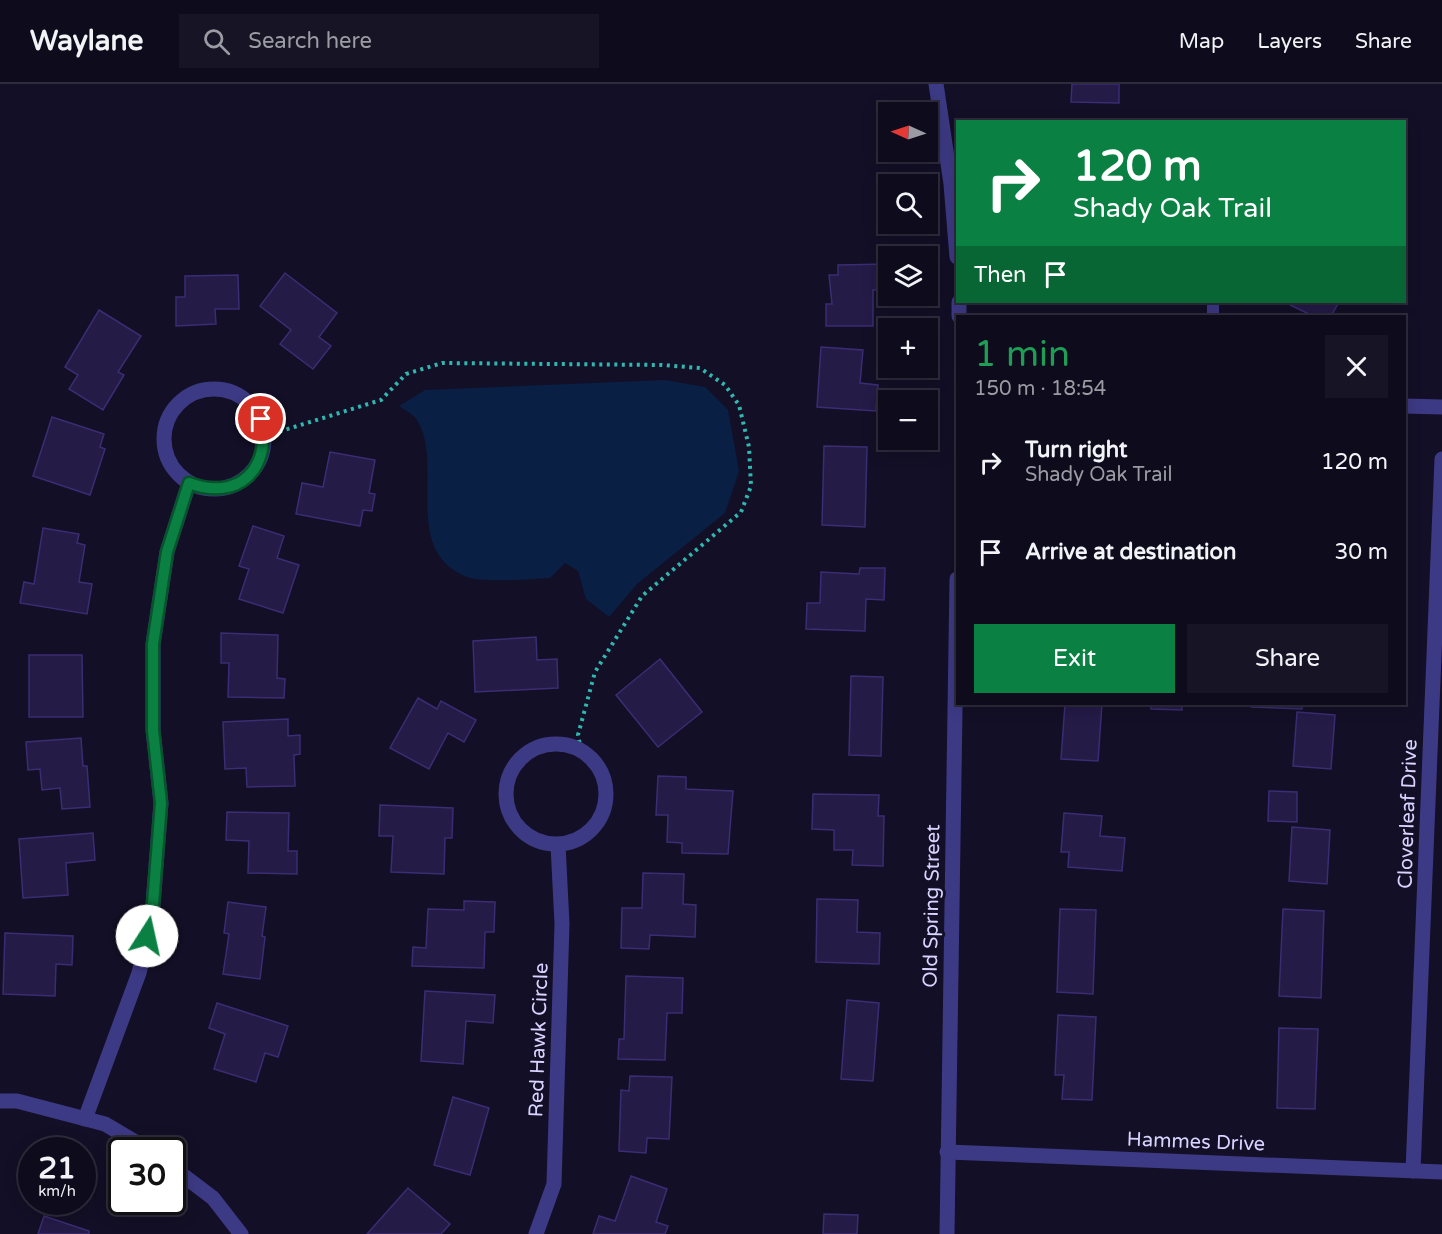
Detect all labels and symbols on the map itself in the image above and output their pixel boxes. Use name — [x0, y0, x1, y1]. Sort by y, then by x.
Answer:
north arrow — [878, 102, 938, 162]
pin — [235, 393, 286, 444]
street label: Cloverleaf Drive — [1393, 739, 1423, 889]
street label: Old Spring Street — [919, 824, 945, 988]
position arrow — [115, 904, 179, 968]
street label: Red Hawk Circle — [524, 962, 554, 1118]
street label: Hammes Drive — [1126, 1128, 1266, 1156]
speed limit sign: 30 — [108, 1137, 186, 1215]

